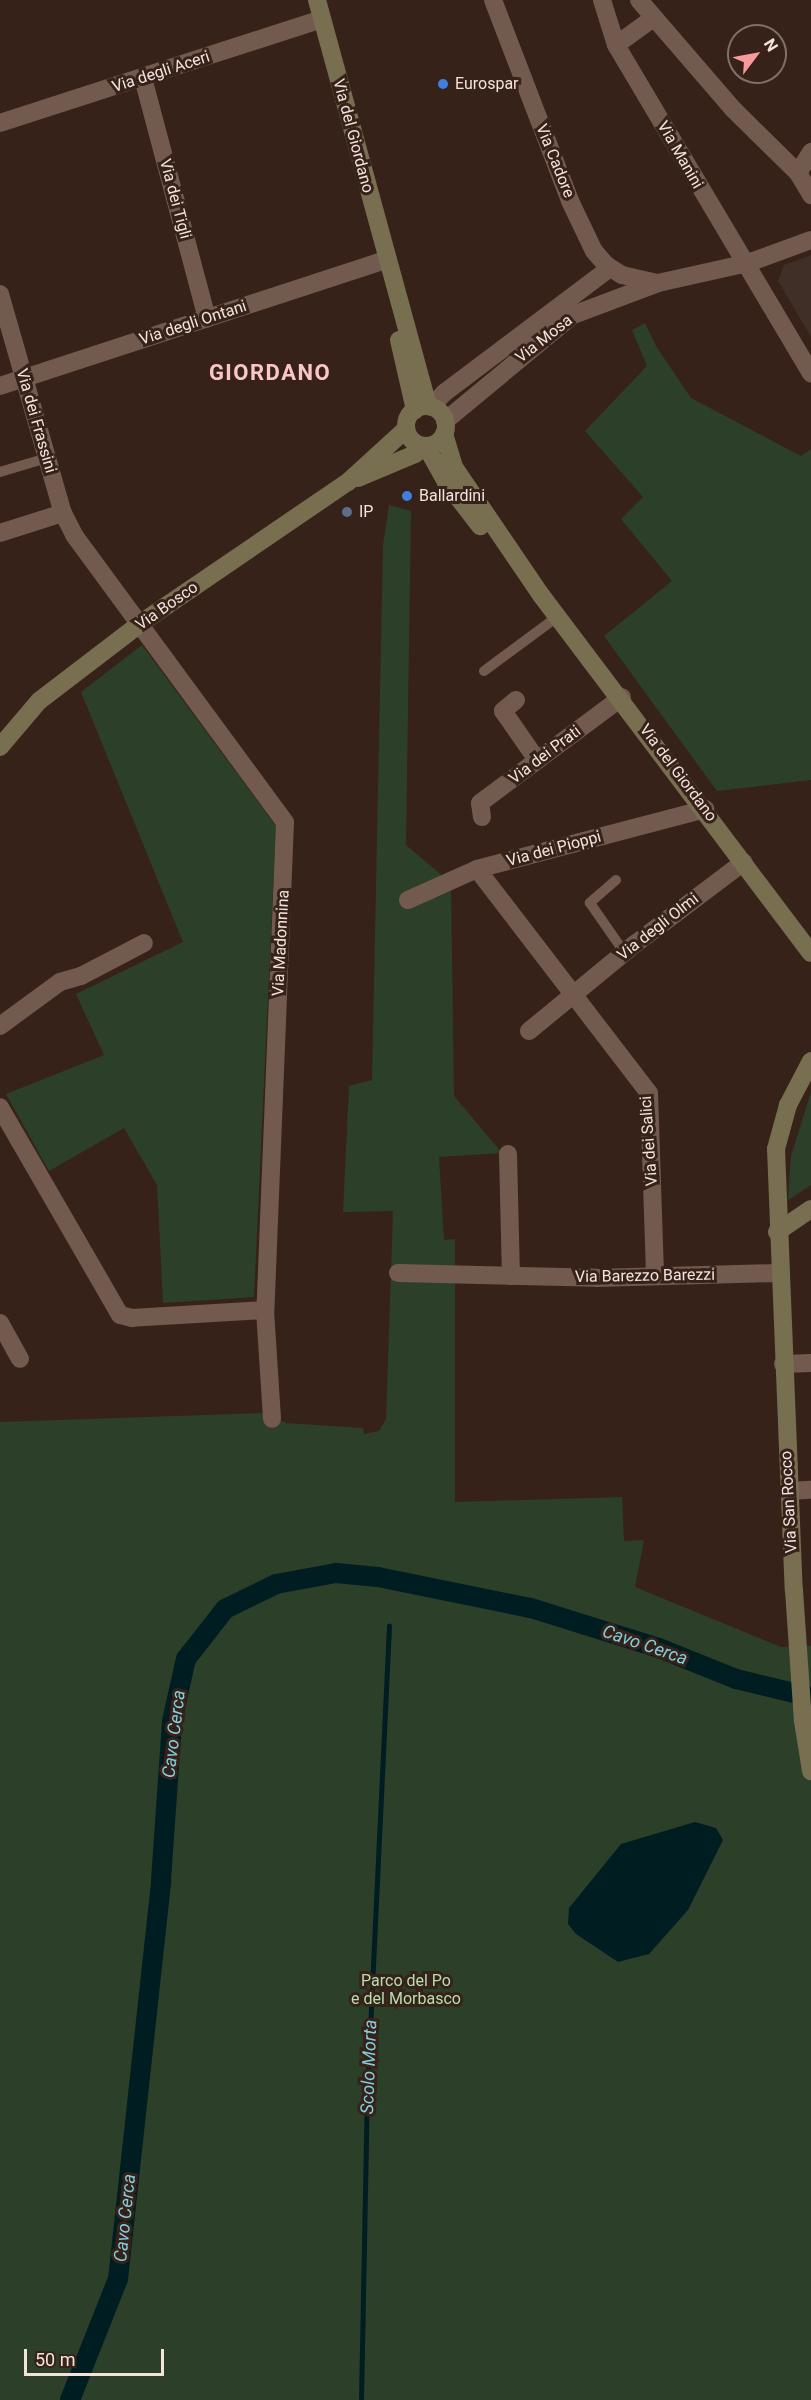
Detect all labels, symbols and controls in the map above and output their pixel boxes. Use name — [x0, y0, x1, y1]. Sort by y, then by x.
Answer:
north arrow — [727, 24, 787, 84]
text: N — [760, 35, 782, 55]
street label: Via degli Aceri — [110, 47, 212, 97]
place label: Eurospar — [455, 74, 519, 94]
street label: Via del Giordano — [329, 77, 377, 195]
marker: Eurospar — [436, 77, 450, 91]
street label: Via Manini — [653, 118, 707, 192]
street label: Via Cadore — [532, 121, 578, 201]
street label: Via dei Tigli — [155, 157, 195, 241]
street label: Via degli Ontani — [137, 297, 249, 349]
street label: Via Mosa — [512, 311, 576, 367]
district label: GIORDANO — [209, 360, 331, 386]
street label: Via dei Frassini — [12, 367, 60, 475]
place label: Ballardini — [419, 486, 485, 506]
marker: Ballardini — [400, 489, 414, 503]
place label: IP — [359, 502, 373, 522]
marker: IP — [340, 505, 354, 519]
street label: Via Bosco — [132, 578, 202, 634]
street label: Via del Giordano — [635, 721, 721, 825]
street label: Via dei Prati — [505, 722, 585, 788]
street label: Via dei Pioppi — [505, 827, 603, 871]
street label: Via Madonnina — [269, 889, 293, 997]
street label: Via degli Olmi — [614, 889, 702, 965]
street label: Via dei Salici — [636, 1095, 662, 1187]
street label: Via Barezzo Barezzi — [575, 1265, 715, 1287]
street label: Via San Rocco — [777, 1450, 801, 1554]
water label: Cavo Cerca — [600, 1620, 690, 1670]
water label: Cavo Cerca — [158, 1689, 190, 1779]
park label: Parco del Po e del Morbasco — [351, 1971, 461, 2009]
water label: Scolo Morta — [357, 2019, 381, 2115]
water label: Cavo Cerca — [110, 2173, 140, 2263]
scale bar — [27, 2337, 166, 2375]
text: 50 m — [35, 2349, 75, 2370]

